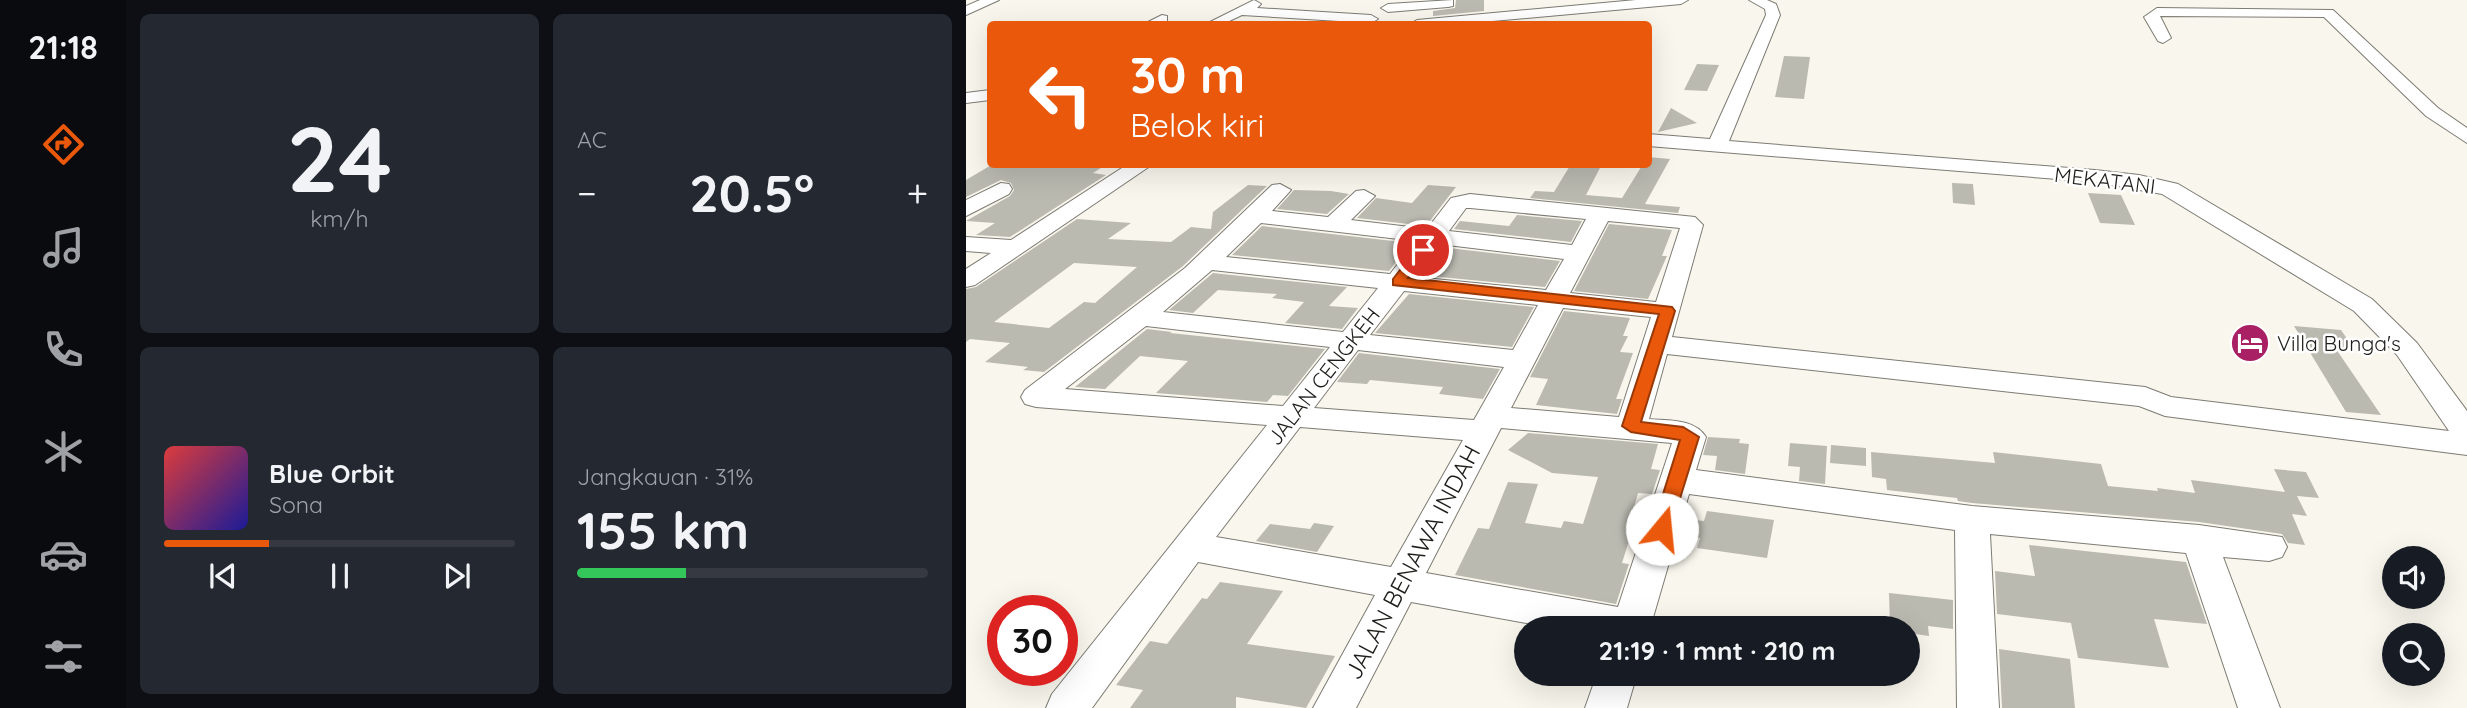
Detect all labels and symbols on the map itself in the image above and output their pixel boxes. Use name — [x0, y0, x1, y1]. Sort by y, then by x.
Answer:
street label: MEKATANI — [2053, 161, 2157, 199]
pin — [1393, 220, 1453, 280]
street label: JALAN CENGKEH — [1261, 302, 1385, 450]
hotel icon: Villa Bunga's — [2229, 322, 2271, 364]
place label: Villa Bunga's — [2277, 330, 2401, 356]
street label: JALAN BENAWA INDAH — [1337, 440, 1487, 684]
position arrow — [1625, 492, 1699, 566]
speed limit sign: 30 — [987, 595, 1078, 686]

